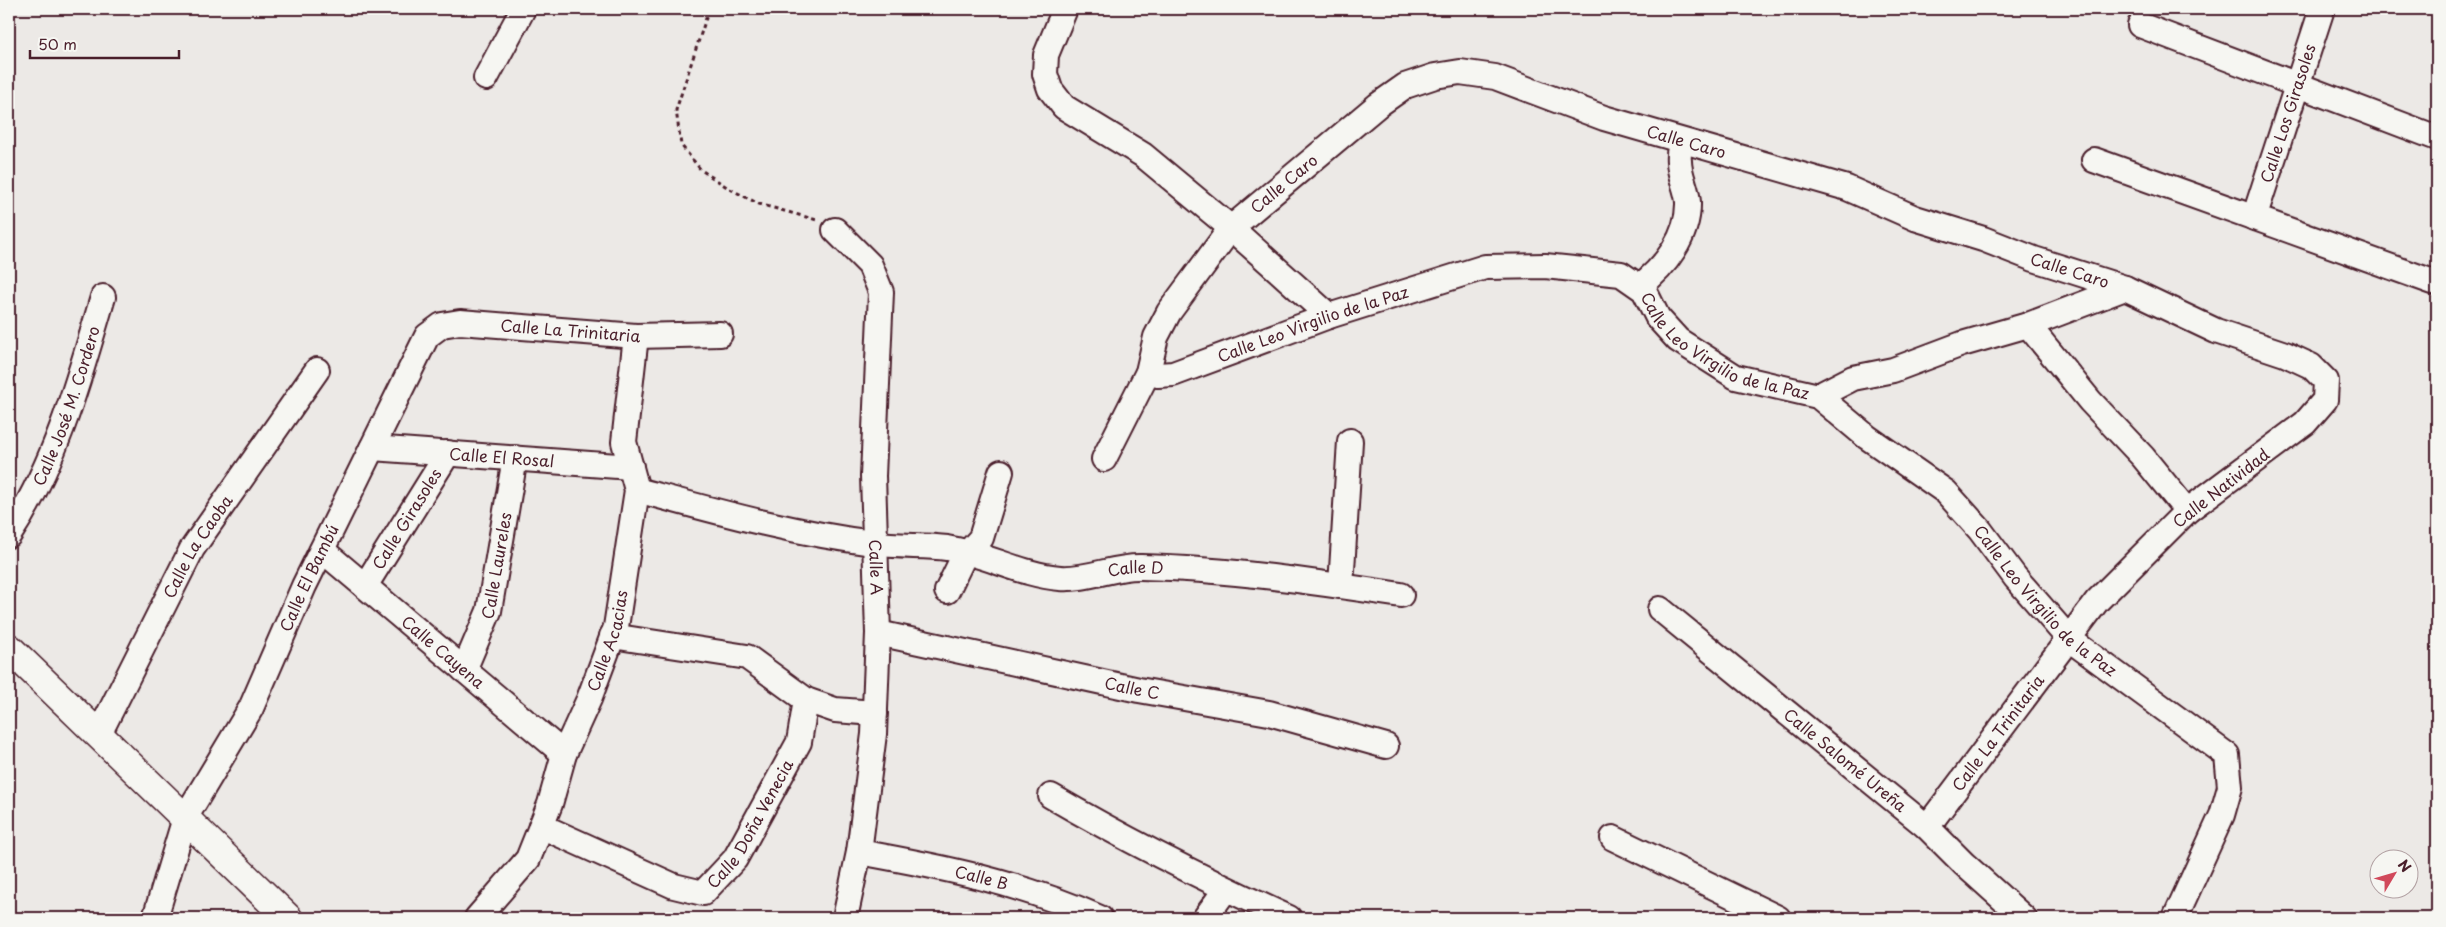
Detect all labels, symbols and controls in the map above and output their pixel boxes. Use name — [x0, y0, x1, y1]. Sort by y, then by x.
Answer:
scale bar — [30, 28, 179, 60]
text: 50 m — [38, 32, 77, 55]
street label: Calle Los Girasoles — [2253, 41, 2321, 186]
street label: Calle Caro — [1644, 118, 1729, 164]
street label: Calle Caro — [1244, 148, 1322, 218]
street label: Calle Caro — [2028, 246, 2113, 293]
street label: Calle Leo Virgilio de la Paz — [1214, 279, 1411, 368]
street label: Calle Leo Virgilio de la Paz — [1636, 287, 1812, 405]
street label: Calle La Trinitaria — [500, 312, 642, 347]
street label: Calle José M. Cordero — [26, 323, 105, 489]
street label: Calle El Rosal — [448, 441, 555, 472]
street label: Calle Natividad — [2167, 442, 2274, 533]
street label: Calle Girasoles — [365, 463, 447, 574]
street label: Calle La Caoba — [156, 489, 238, 602]
street label: Calle Laureles — [474, 510, 517, 623]
street label: Calle Leo Virgilio de la Paz — [1969, 519, 2123, 682]
street label: Calle El Bambú — [273, 520, 344, 635]
street label: Calle A — [864, 539, 890, 595]
street label: Calle D — [1105, 554, 1164, 582]
street label: Calle Acacias — [580, 588, 632, 695]
street label: Calle Cayena — [397, 609, 491, 693]
street label: Calle La Trinitaria — [1945, 669, 2049, 796]
street label: Calle C — [1102, 670, 1162, 704]
street label: Calle Salomé Ureña — [1779, 702, 1913, 817]
street label: Calle Doña Venecia — [700, 754, 798, 893]
north arrow — [2368, 850, 2418, 900]
text: N — [2393, 855, 2416, 877]
street label: Calle B — [953, 858, 1011, 895]

